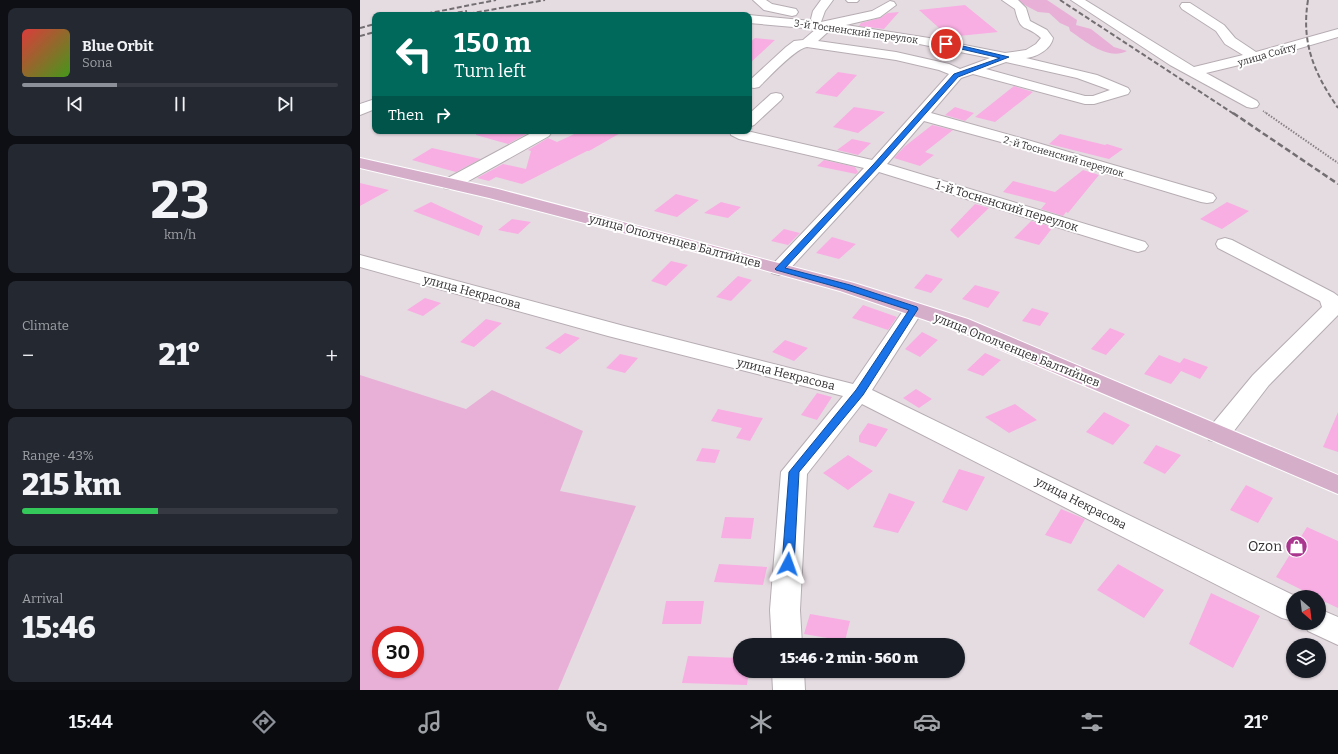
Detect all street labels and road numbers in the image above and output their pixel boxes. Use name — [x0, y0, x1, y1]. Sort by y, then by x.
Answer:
street label: 3-й Тосненский переулок — [793, 17, 919, 47]
street label: улица Сойту — [1236, 41, 1299, 69]
street label: 2-й Тосненский переулок — [1002, 134, 1126, 180]
street label: 1-й Тосненский переулок — [934, 178, 1080, 234]
street label: улица Ополченцев Балтийцев — [587, 211, 763, 271]
street label: улица Некрасова — [421, 272, 523, 312]
street label: улица Ополченцев Балтийцев — [931, 310, 1102, 390]
street label: улица Некрасова — [735, 355, 837, 393]
street label: улица Некрасова — [1032, 474, 1129, 532]

